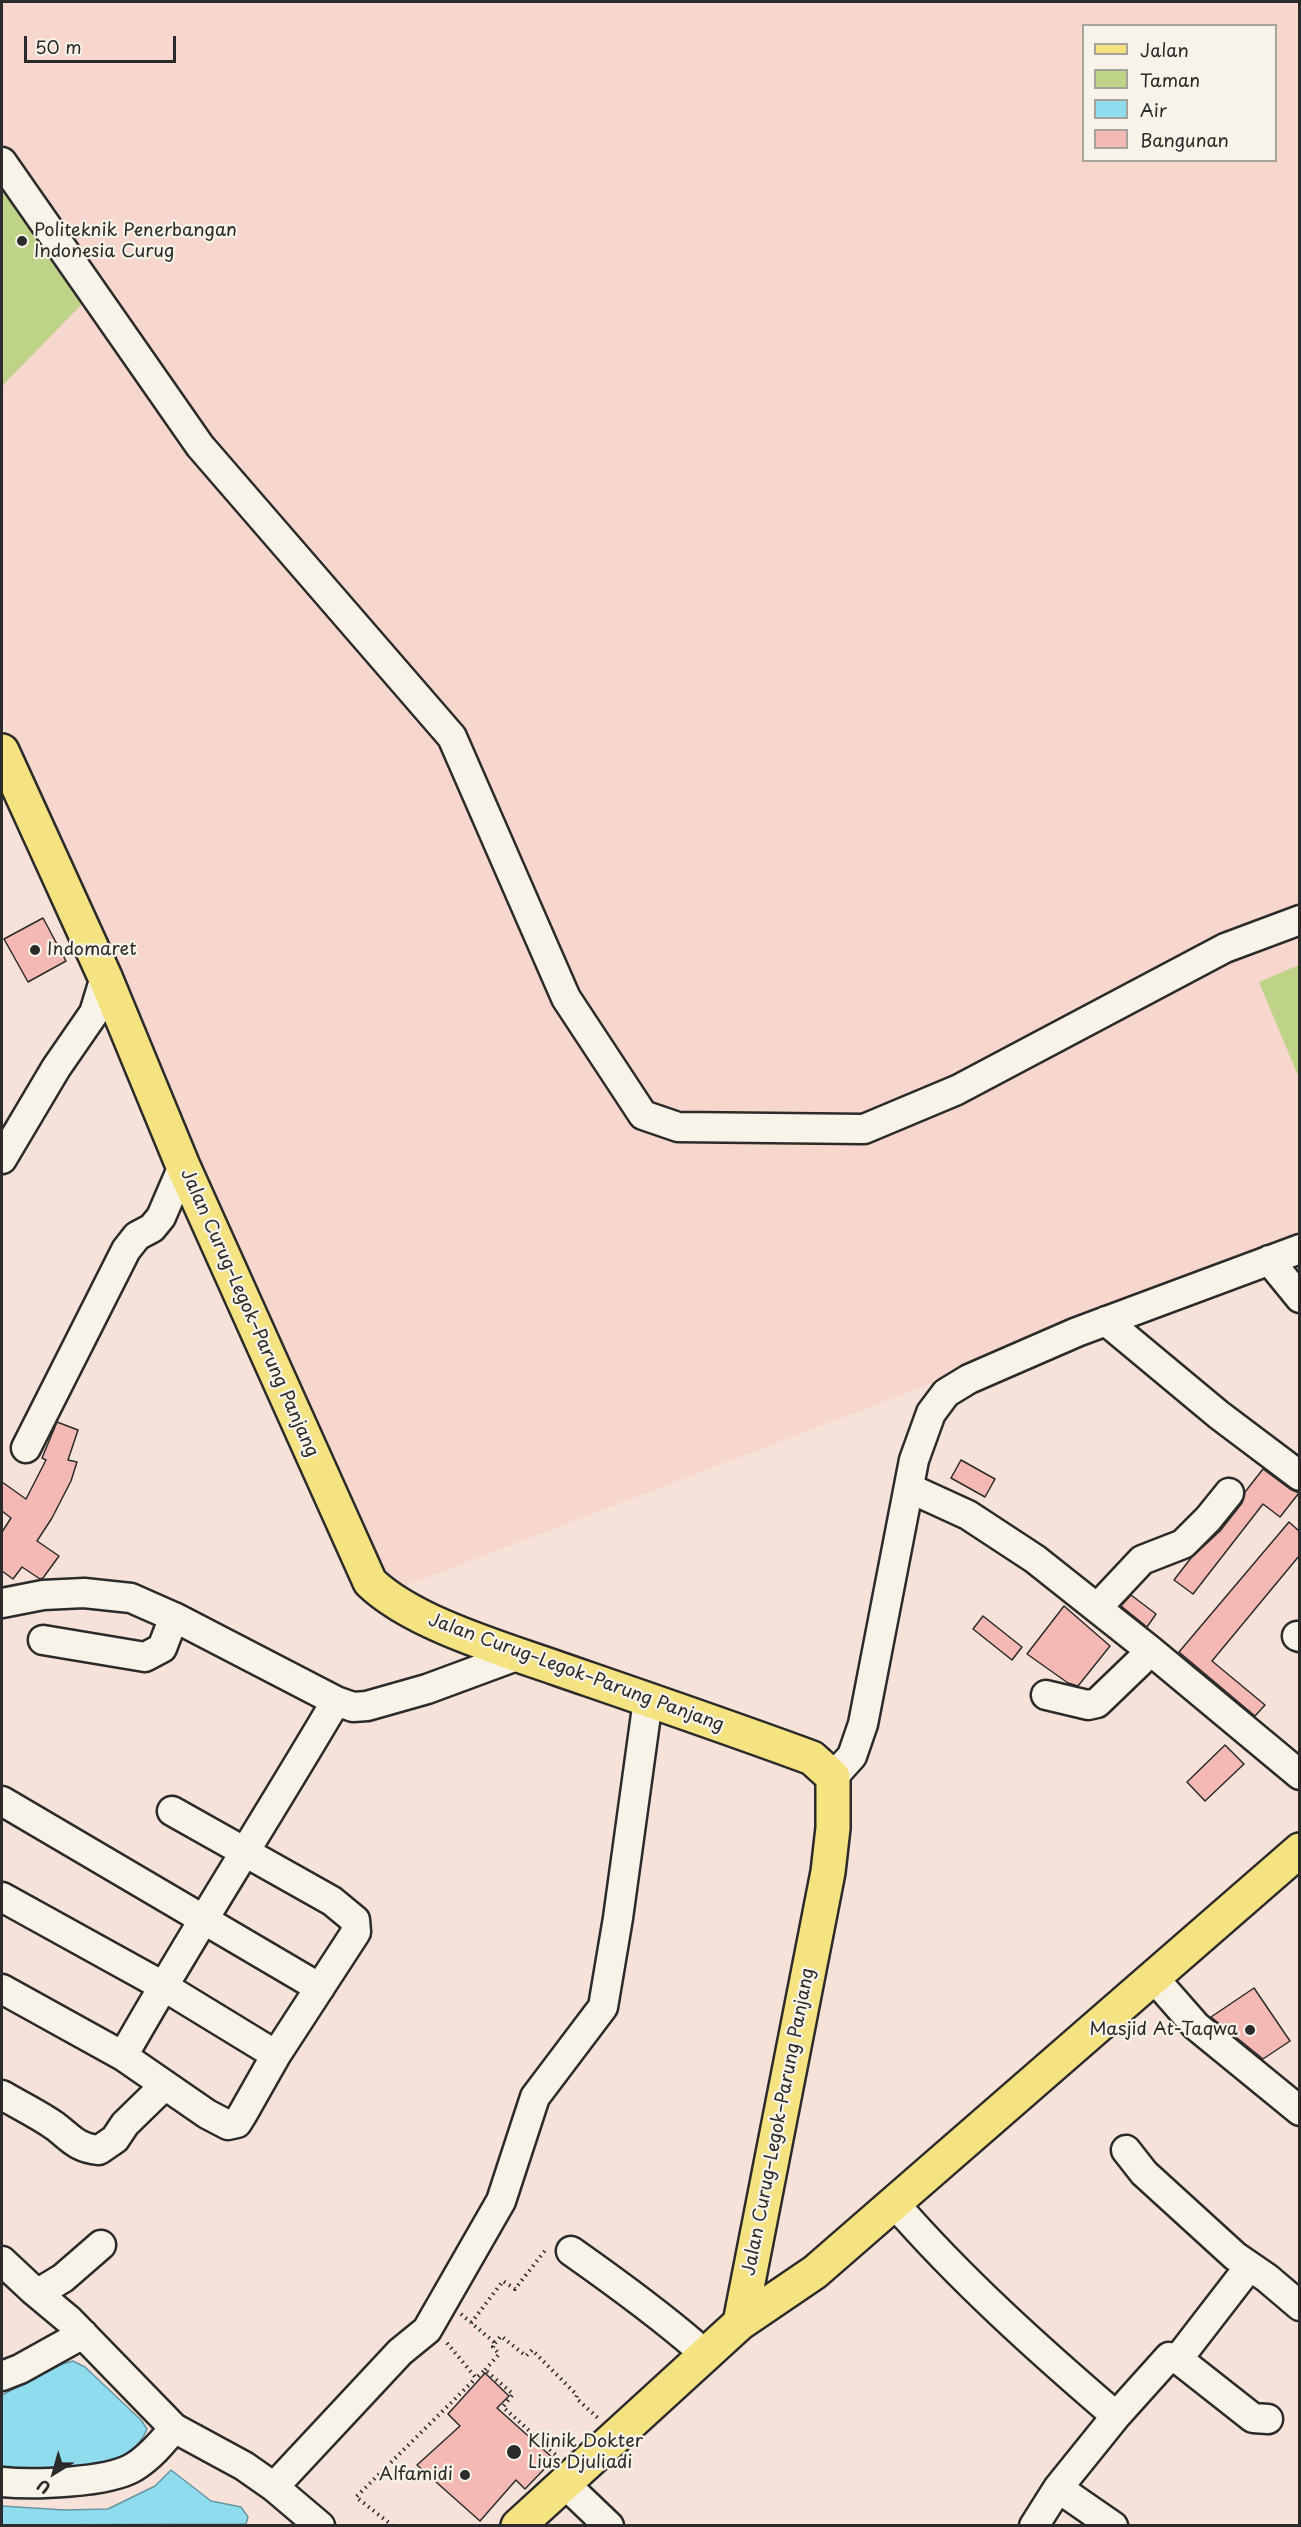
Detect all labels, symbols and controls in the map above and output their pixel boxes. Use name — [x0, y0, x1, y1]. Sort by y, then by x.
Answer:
scale bar — [27, 24, 178, 62]
legend — [1082, 24, 1277, 162]
text: 50 m — [35, 33, 82, 60]
text: Jalan — [1140, 36, 1189, 63]
text: Taman — [1140, 66, 1200, 93]
text: Air — [1140, 96, 1167, 123]
text: Bangunan — [1140, 126, 1229, 153]
place label: Politeknik Penerbangan Indonesia Curug — [34, 220, 237, 262]
marker: Politeknik Penerbangan Indonesia Curug — [15, 234, 29, 248]
place label: Indomaret — [47, 939, 137, 961]
marker: Indomaret — [28, 943, 42, 957]
street label: Jalan Curug–Legok–Parung Panjang — [176, 1166, 322, 1460]
street label: Jalan Curug–Legok–Parung Panjang — [425, 1609, 727, 1737]
street label: Jalan Curug–Legok–Parung Panjang — [739, 1966, 819, 2278]
place label: Masjid At-Taqwa — [1090, 2019, 1238, 2041]
marker: Masjid At-Taqwa — [1243, 2023, 1257, 2037]
place label: Klinik Dokter Lius Djuliadi — [528, 2431, 643, 2474]
north arrow — [24, 2443, 84, 2503]
marker: Klinik Dokter Lius Djuliadi — [505, 2443, 523, 2461]
place label: Alfamidi — [379, 2464, 453, 2486]
marker: Alfamidi — [458, 2468, 472, 2482]
text: U — [31, 2474, 55, 2501]

